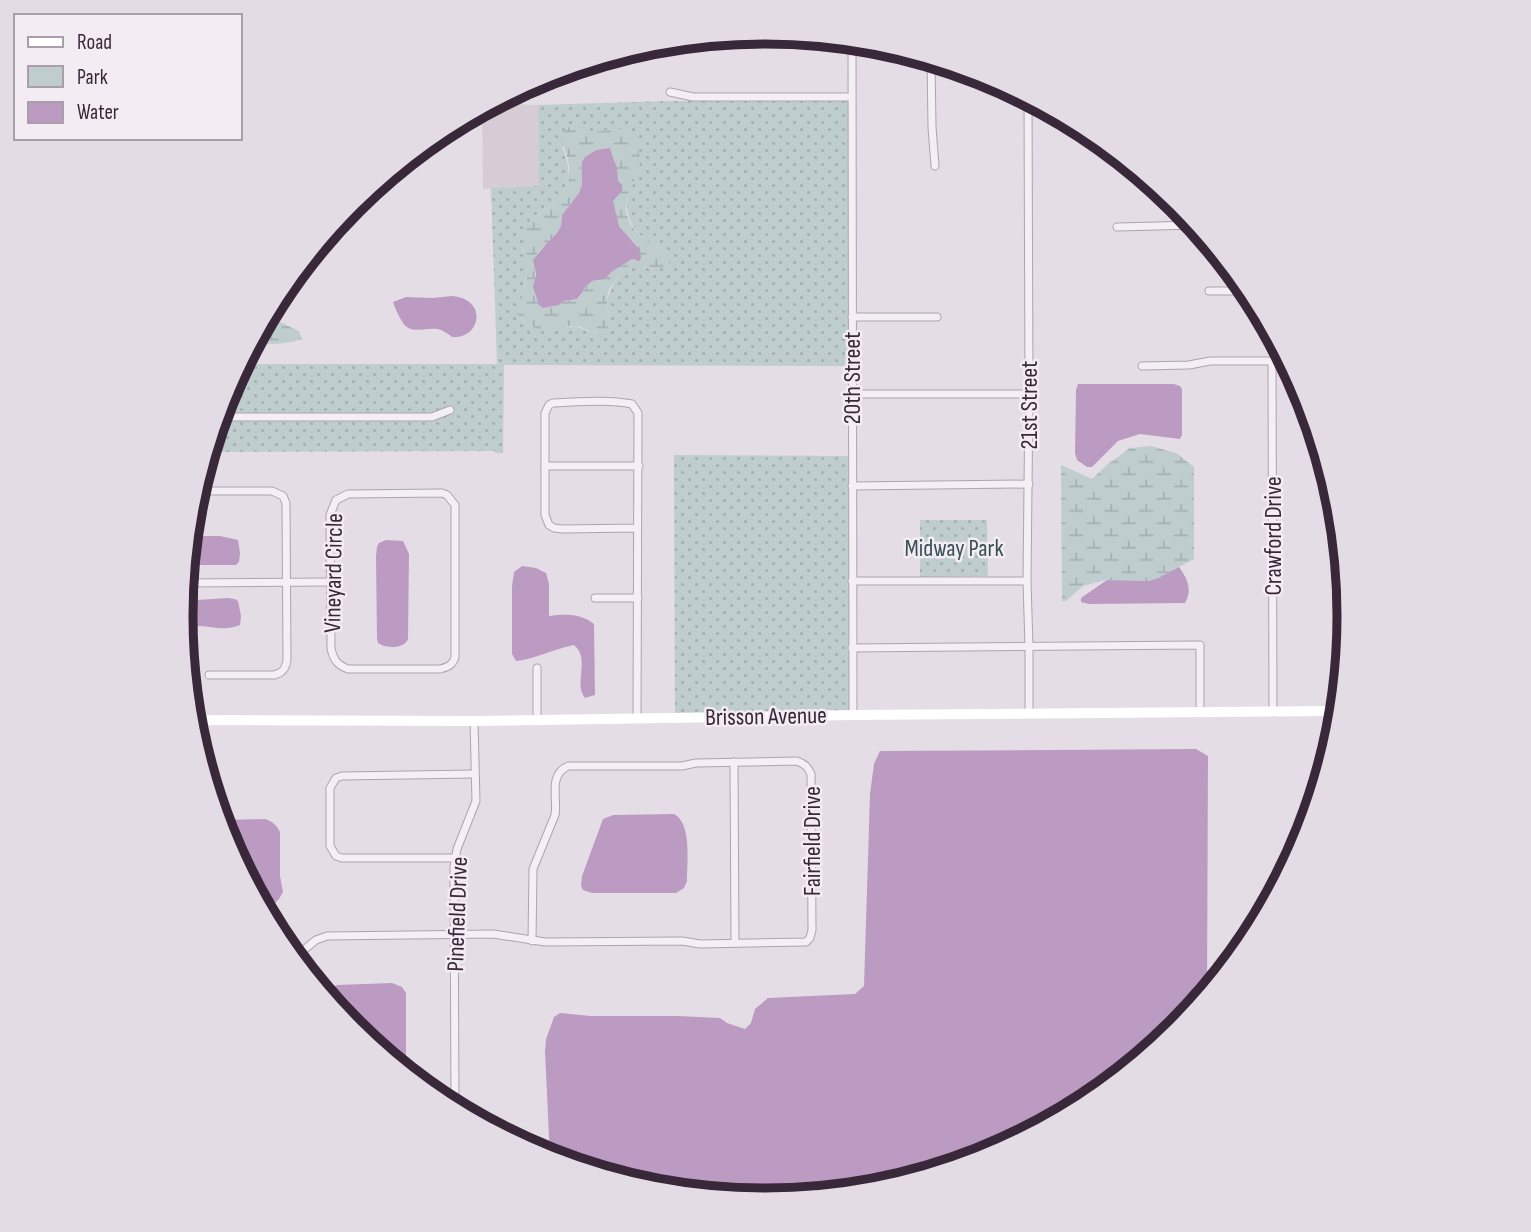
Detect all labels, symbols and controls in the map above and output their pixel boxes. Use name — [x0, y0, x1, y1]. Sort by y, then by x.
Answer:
legend — [14, 14, 242, 140]
text: Road — [77, 30, 112, 55]
text: Park — [77, 65, 108, 90]
text: Water — [77, 100, 119, 125]
street label: 20th Street — [838, 332, 867, 424]
street label: 21st Street — [1015, 361, 1044, 449]
street label: Crawford Drive — [1259, 476, 1288, 596]
street label: Vineyard Circle — [318, 513, 349, 633]
park label: Midway Park — [904, 534, 1004, 563]
street label: Brisson Avenue — [705, 701, 827, 732]
street label: Fairfield Drive — [798, 786, 827, 896]
street label: Pinefield Drive — [441, 856, 474, 972]

